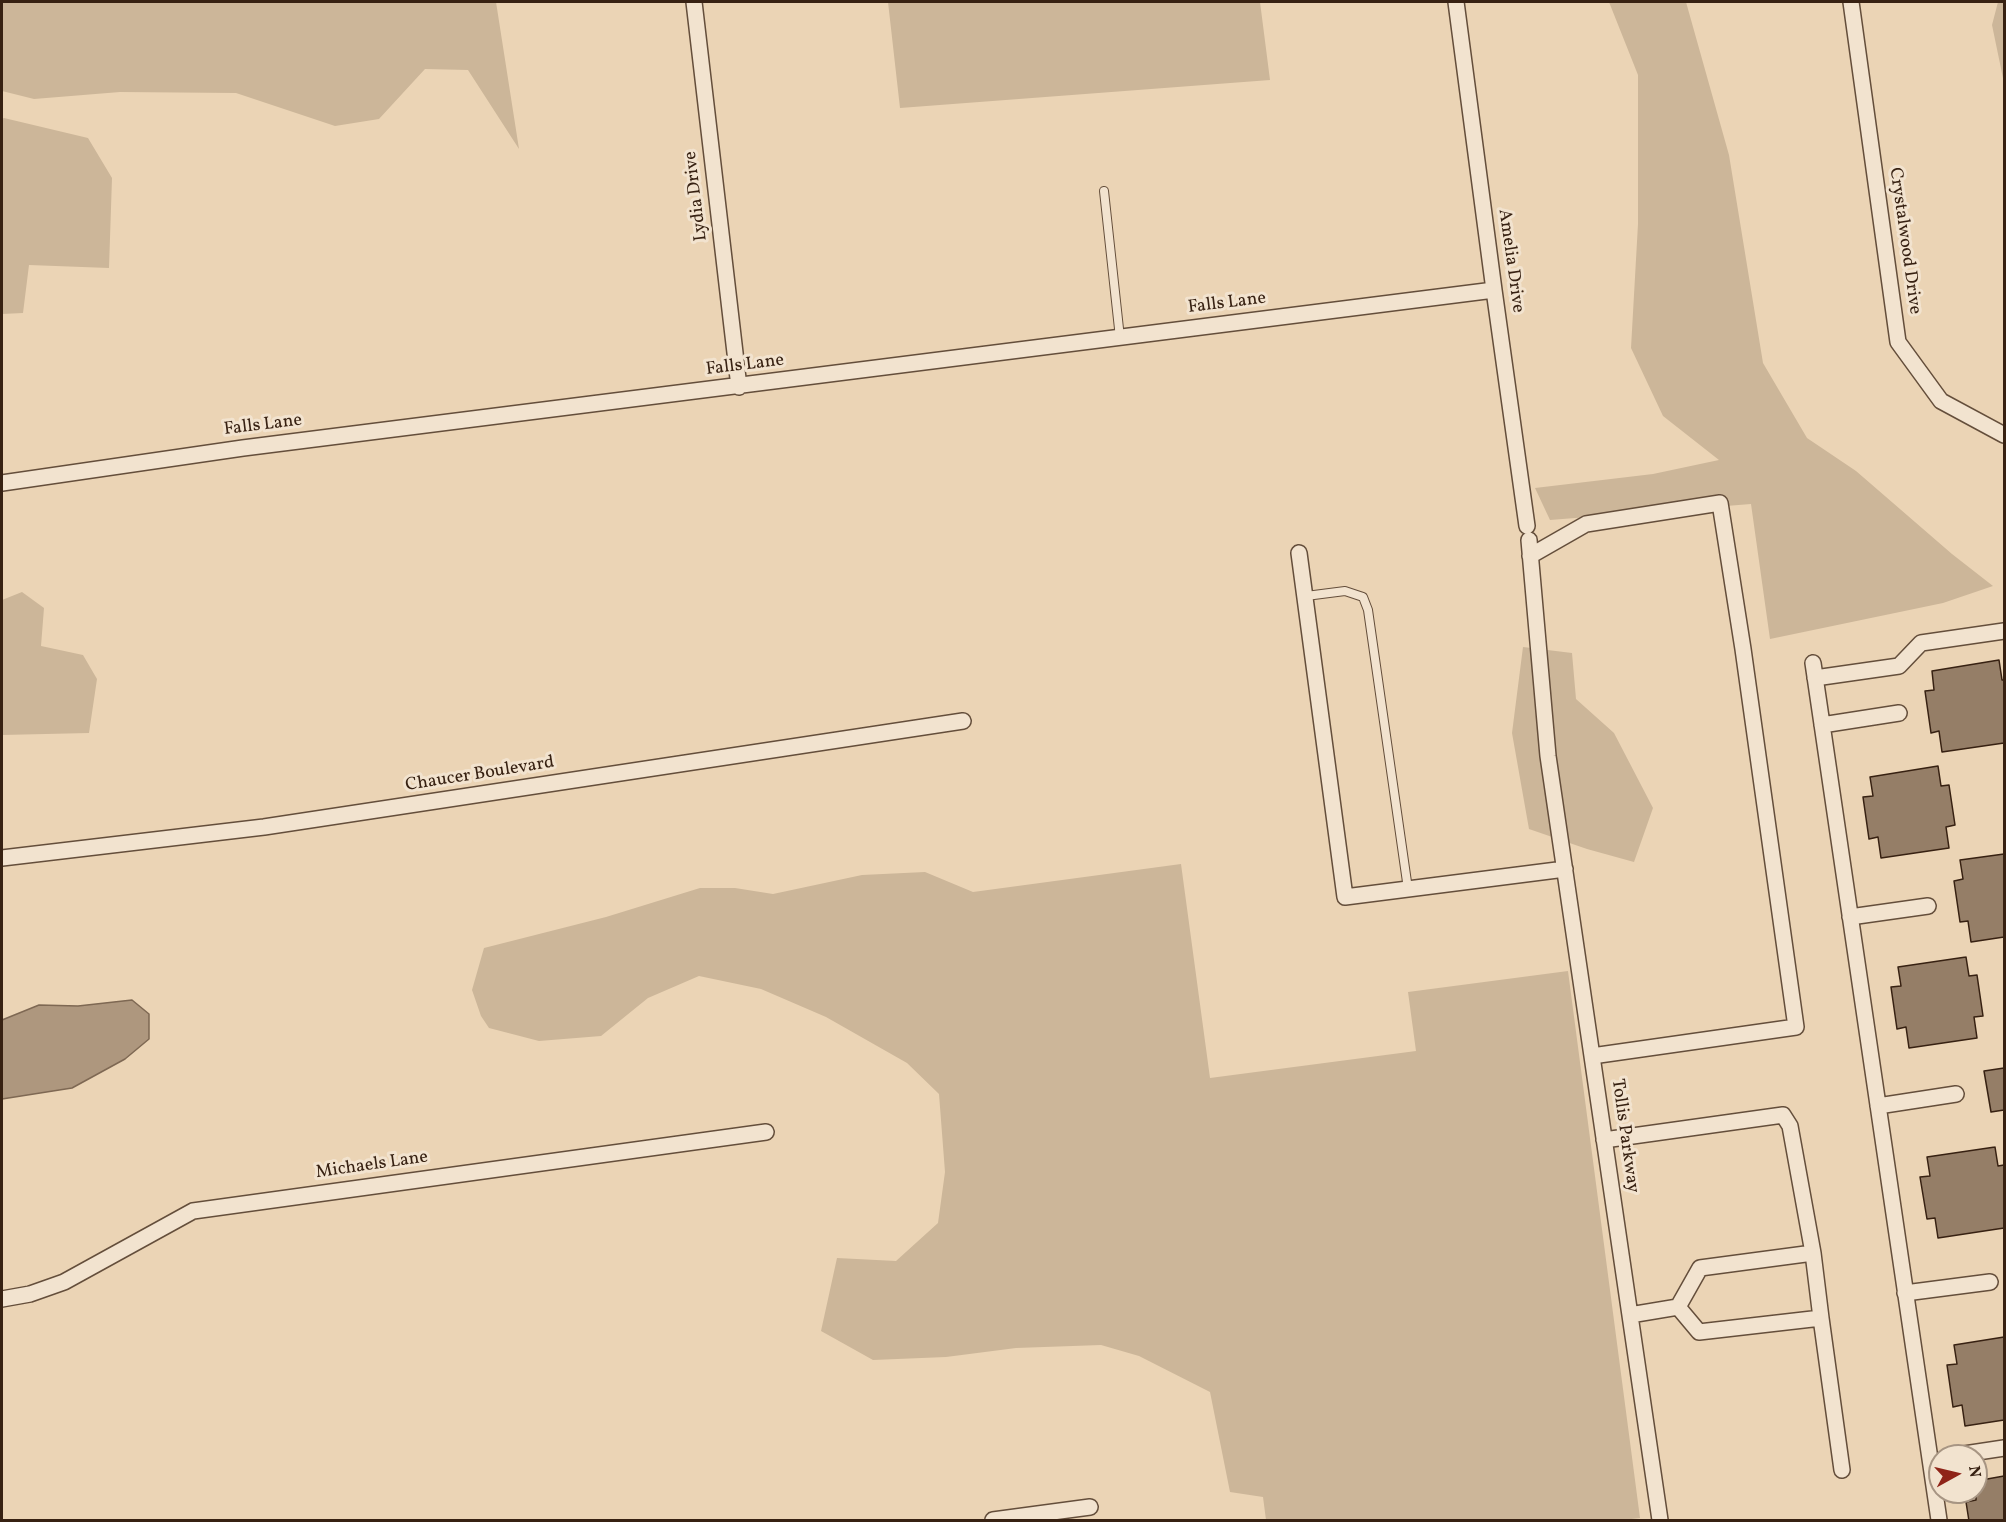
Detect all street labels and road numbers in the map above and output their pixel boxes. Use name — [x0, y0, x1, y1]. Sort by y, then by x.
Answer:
street label: Lydia Drive — [681, 150, 713, 242]
street label: Crystalwood Drive — [1883, 166, 1925, 316]
street label: Amelia Drive — [1492, 208, 1528, 314]
street label: Falls Lane — [1187, 288, 1267, 320]
street label: Falls Lane — [705, 350, 785, 382]
street label: Falls Lane — [223, 410, 303, 442]
street label: Chaucer Boulevard — [404, 753, 556, 797]
street label: Tollis Parkway — [1605, 1078, 1643, 1194]
street label: Michaels Lane — [315, 1147, 429, 1185]

